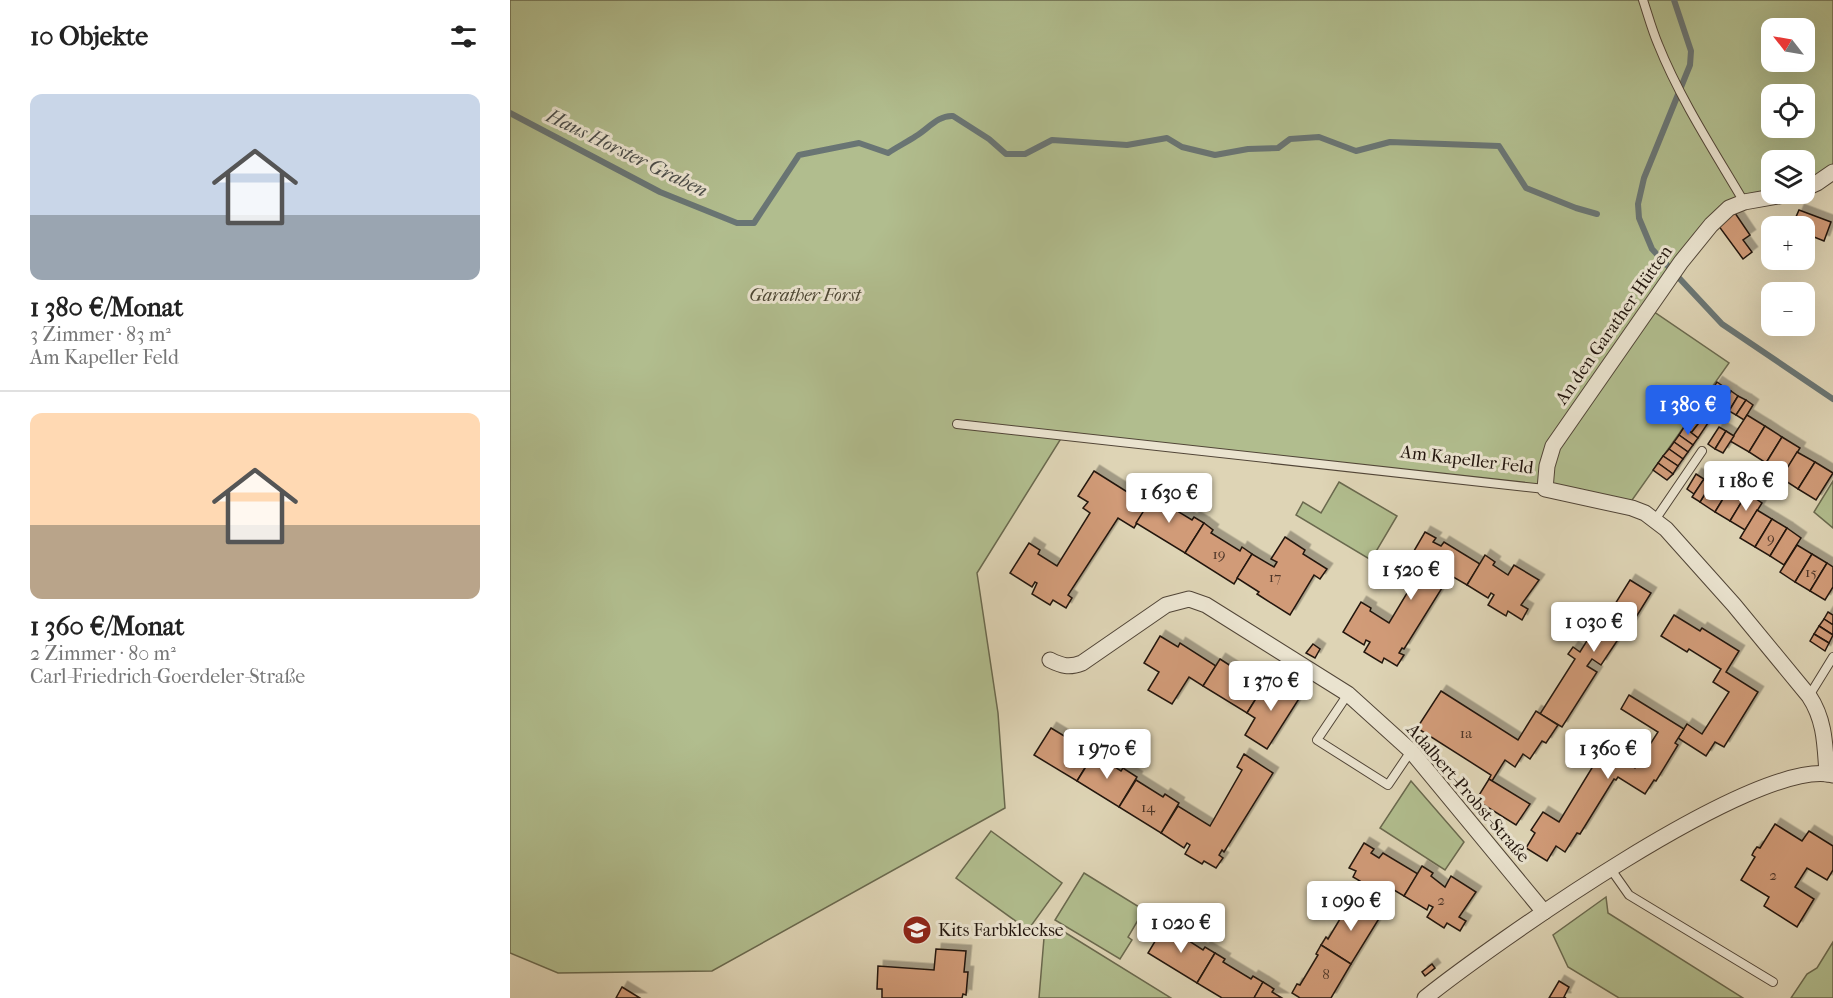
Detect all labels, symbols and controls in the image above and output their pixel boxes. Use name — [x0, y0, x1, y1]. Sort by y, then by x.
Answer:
north arrow — [1761, 18, 1815, 72]
map controls — [1761, 18, 1815, 336]
icon: filters — [447, 20, 480, 53]
text: 10 Objekte — [30, 21, 148, 52]
button: locate — [1761, 84, 1815, 138]
water label: Haus Horster Graben — [542, 104, 711, 202]
icon: home — [201, 133, 309, 241]
button: layers — [1761, 150, 1815, 204]
button: + — [1761, 216, 1815, 270]
street label: An den Garather Hütten — [1551, 241, 1677, 409]
button: − — [1761, 282, 1815, 336]
park label: Garather Forst — [749, 285, 862, 306]
text: 1 380 €/Monat — [30, 292, 183, 323]
text: 3 Zimmer · 83 m² — [30, 323, 171, 346]
text: Am Kapeller Feld — [30, 346, 179, 369]
pin: 1 380 € — [1633, 385, 1743, 436]
text: 1 380 € — [1660, 393, 1716, 416]
street label: Am Kapeller Feld — [1398, 441, 1535, 479]
icon: home — [201, 452, 309, 560]
pin: 1 180 € — [1691, 461, 1801, 512]
text: 1 180 € — [1718, 469, 1774, 492]
pin: 1 630 € — [1114, 473, 1224, 524]
text: 1 630 € — [1140, 481, 1198, 504]
house number: 9 — [1767, 529, 1775, 547]
house number: 19 — [1212, 545, 1226, 563]
pin: 1 520 € — [1356, 550, 1466, 601]
text: 1 520 € — [1382, 558, 1440, 581]
house number: 15 — [1805, 563, 1817, 581]
house number: 17 — [1269, 568, 1281, 586]
pin: 1 030 € — [1539, 602, 1649, 653]
text: 1 030 € — [1565, 610, 1623, 633]
text: 1 360 €/Monat — [30, 611, 184, 642]
text: 2 Zimmer · 80 m² — [30, 642, 176, 665]
pin: 1 370 € — [1216, 661, 1326, 712]
text: Carl-Friedrich-Goerdeler-Straße — [30, 665, 305, 688]
text: 1 370 € — [1243, 669, 1299, 692]
street label: Adalbert-Probst-Straße — [1401, 719, 1534, 867]
house number: 1a — [1460, 724, 1473, 742]
pin: 1 970 € — [1052, 729, 1162, 780]
pin: 1 360 € — [1553, 729, 1663, 780]
text: 1 970 € — [1078, 737, 1136, 760]
text: 1 360 € — [1579, 737, 1637, 760]
house number: 14 — [1141, 798, 1156, 816]
house number: 2 — [1769, 866, 1777, 884]
pin: 1 090 € — [1296, 881, 1406, 932]
text: 1 090 € — [1321, 889, 1381, 912]
house number: 2 — [1437, 891, 1445, 909]
pin: 1 020 € — [1126, 903, 1236, 954]
text: 1 020 € — [1151, 911, 1211, 934]
school or university icon: Kits Farbkleckse — [901, 914, 933, 946]
place label: Kits Farbkleckse — [938, 920, 1064, 941]
house number: 8 — [1322, 965, 1330, 983]

